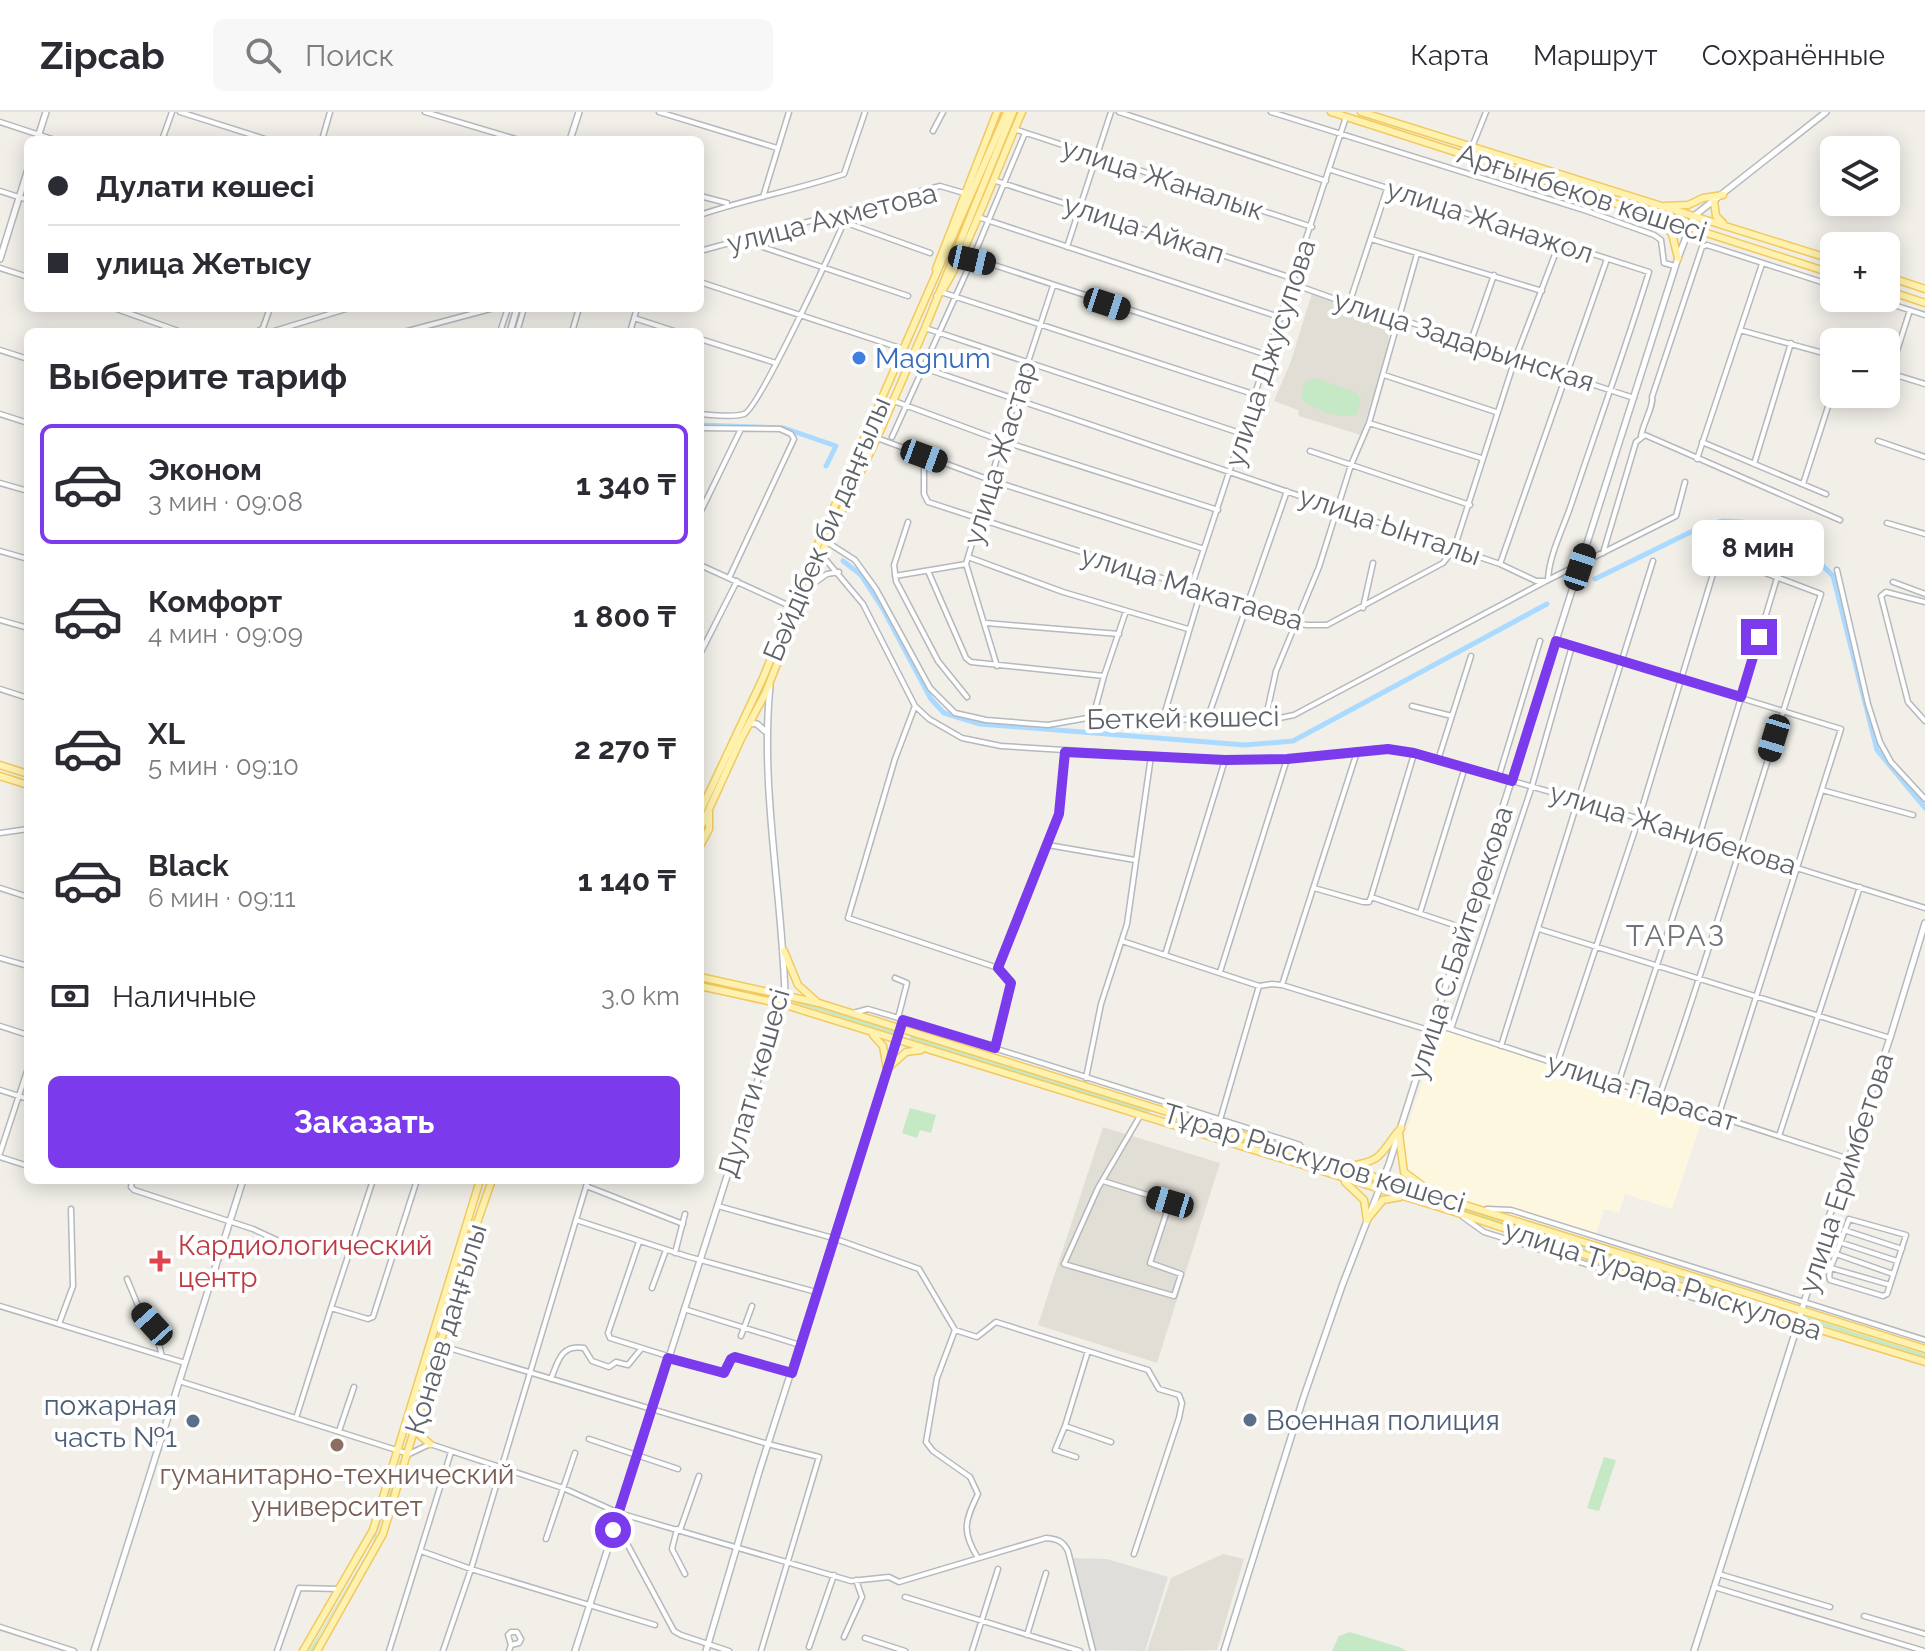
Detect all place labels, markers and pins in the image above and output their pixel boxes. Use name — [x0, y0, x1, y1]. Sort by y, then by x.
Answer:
place label: Magnum — [875, 342, 991, 375]
marker: Magnum — [850, 349, 868, 367]
place label: Кардиологический центр — [178, 1229, 432, 1294]
marker: Кардиологический центр — [149, 1250, 171, 1272]
place label: пожарная часть №1 — [44, 1389, 177, 1454]
place label: Военная полиция — [1266, 1404, 1500, 1437]
marker: Военная полиция — [1241, 1411, 1259, 1429]
marker: пожарная часть №1 — [184, 1412, 202, 1430]
marker: гуманитарно-технический университет — [328, 1436, 346, 1454]
place label: гуманитарно-технический университет — [160, 1458, 514, 1523]

